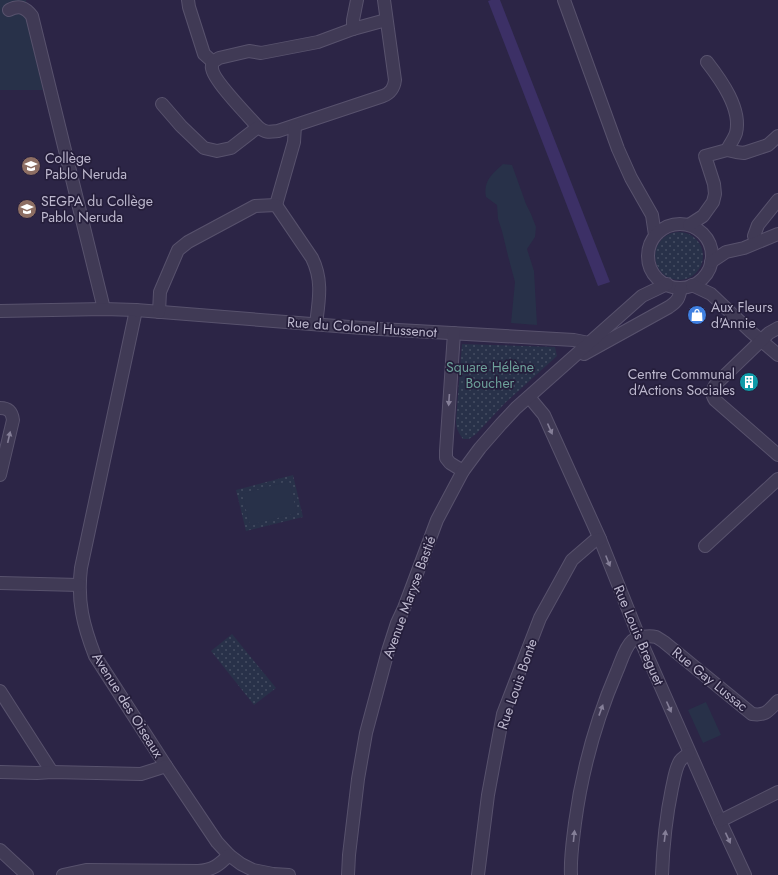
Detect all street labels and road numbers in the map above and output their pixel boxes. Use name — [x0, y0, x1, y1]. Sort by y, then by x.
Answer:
street label: Rue du Colonel Hussenot — [286, 312, 438, 342]
street label: Avenue Maryse Bastié — [378, 533, 440, 661]
street label: Rue Louis Breguet — [609, 582, 669, 689]
street label: Rue Louis Bonte — [492, 636, 542, 732]
street label: Rue Gay Lussac — [668, 642, 752, 716]
street label: Avenue des Oiseaux — [88, 649, 168, 761]

